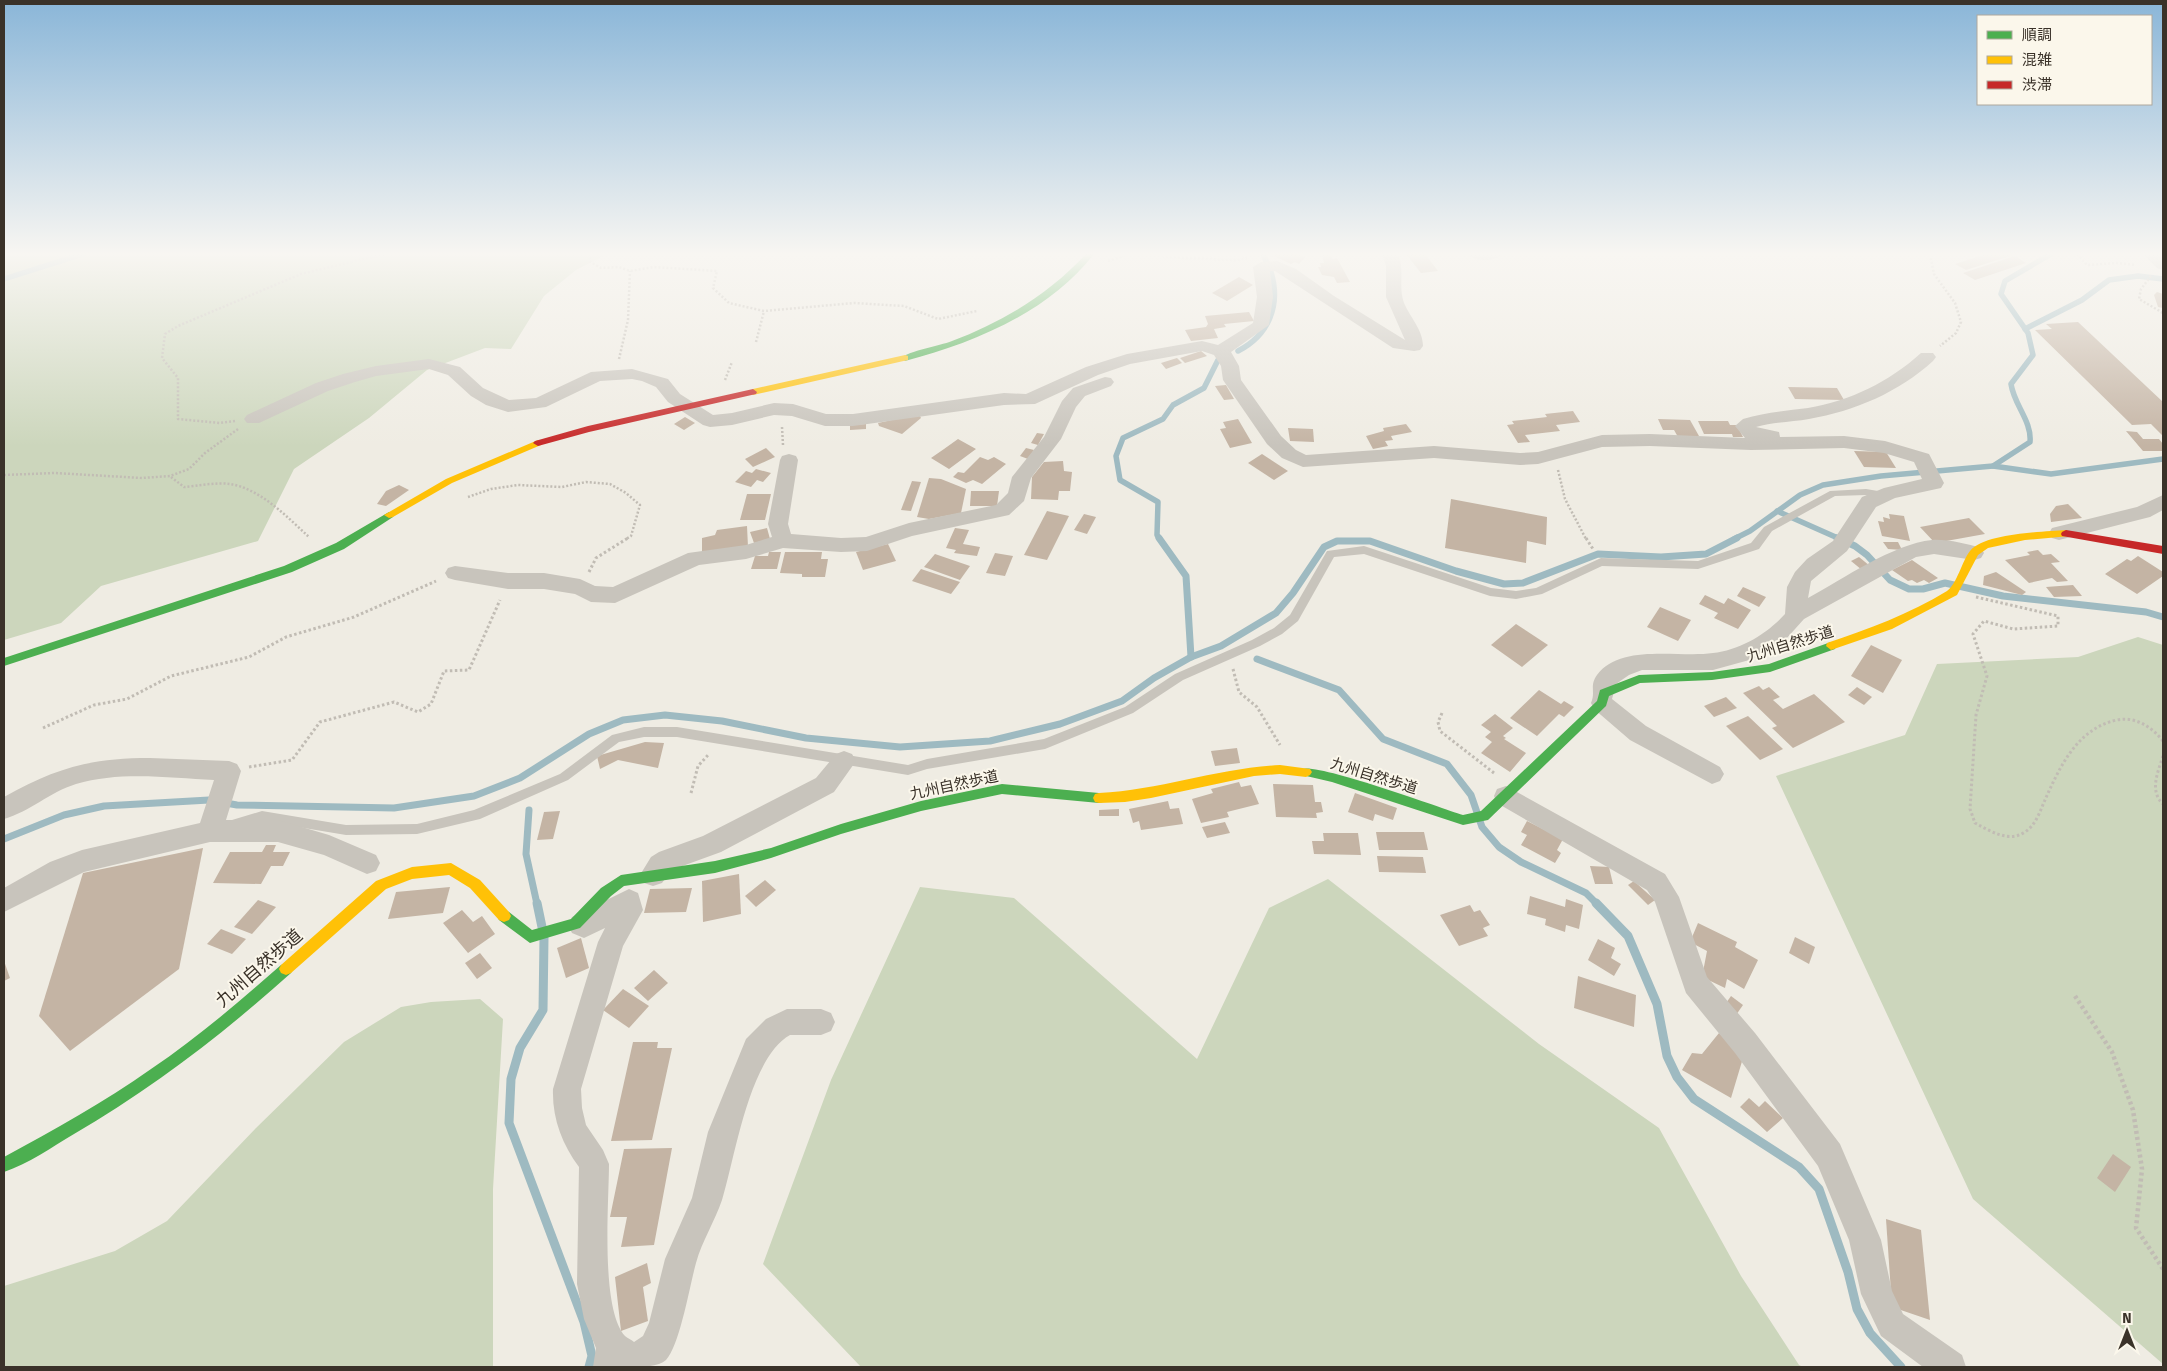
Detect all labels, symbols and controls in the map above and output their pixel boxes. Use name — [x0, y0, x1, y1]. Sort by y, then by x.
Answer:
legend — [1977, 15, 2152, 105]
text: 順調 — [2022, 26, 2052, 44]
text: 混雑 — [2022, 51, 2052, 69]
text: 渋滞 — [2022, 76, 2052, 94]
street label: 九州自然歩道 — [1744, 622, 1836, 666]
street label: 九州自然歩道 — [1328, 754, 1420, 798]
street label: 九州自然歩道 — [908, 767, 1000, 803]
street label: 九州自然歩道 — [211, 924, 307, 1012]
north arrow — [2102, 1306, 2152, 1356]
text: N — [2122, 1310, 2132, 1327]

